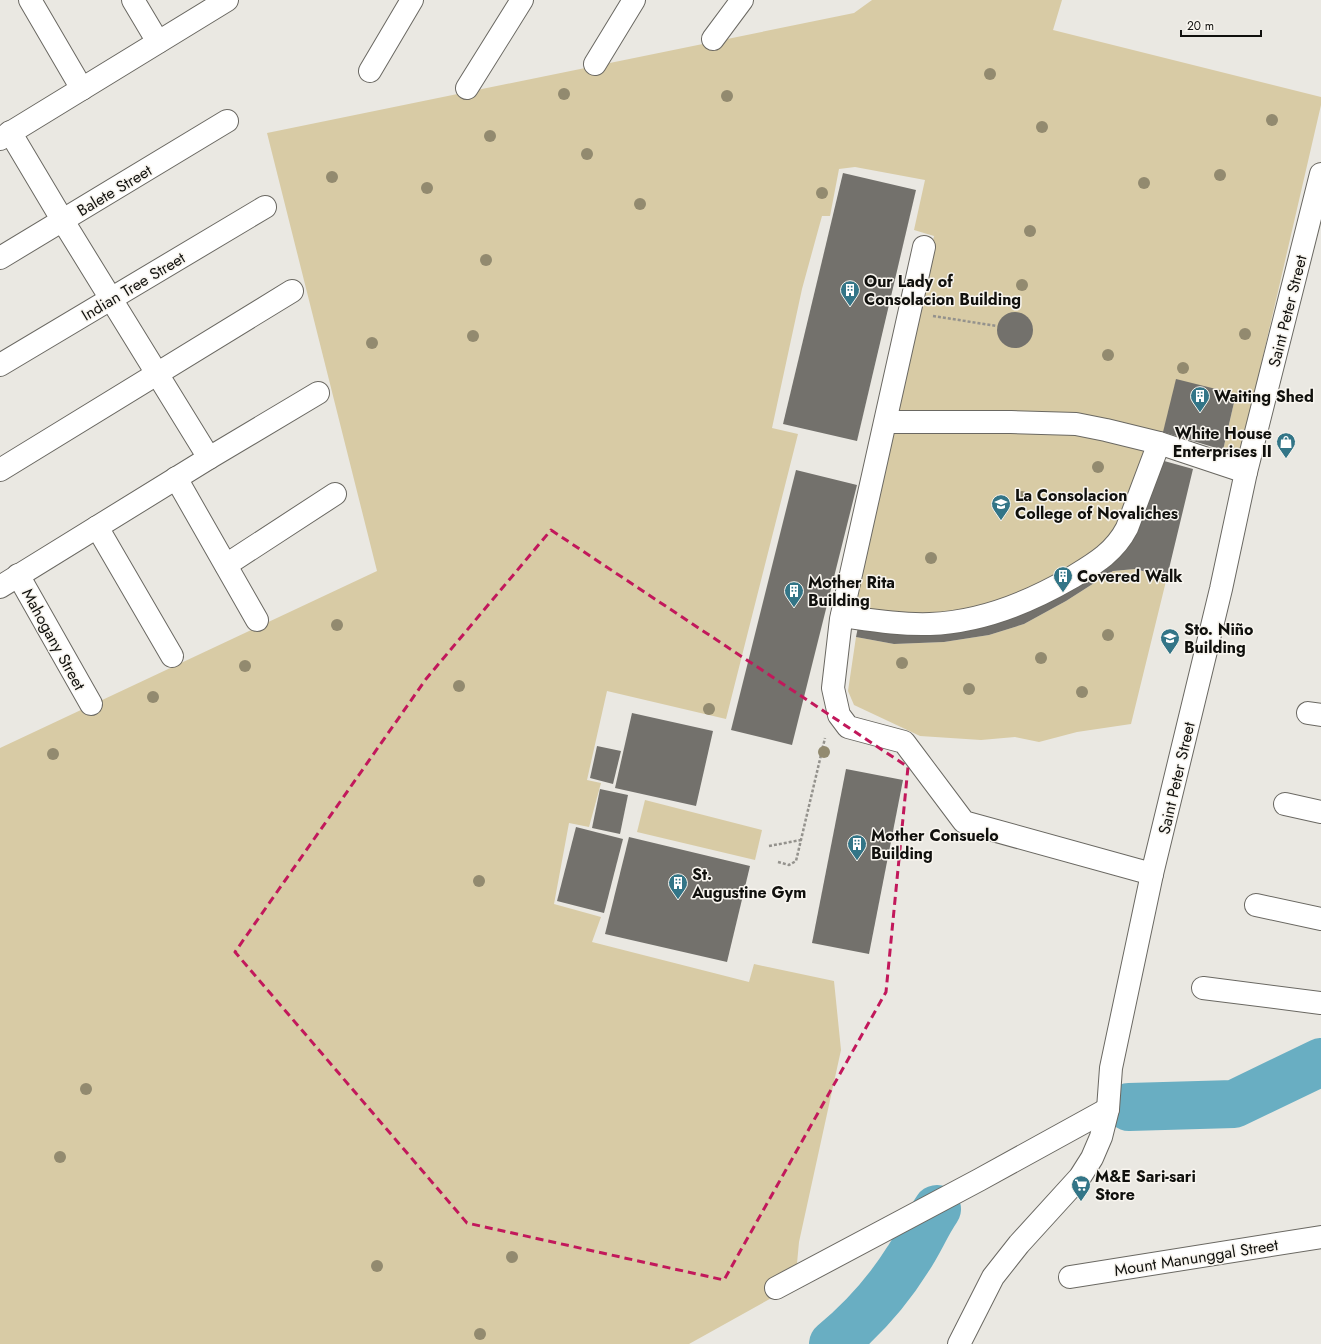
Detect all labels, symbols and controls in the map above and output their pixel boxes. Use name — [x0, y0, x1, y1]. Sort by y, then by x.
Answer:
scale bar — [1181, 12, 1261, 38]
text: 20 m — [1187, 17, 1214, 35]
street label: Balete Street — [73, 159, 156, 222]
street label: Indian Tree Street — [77, 246, 190, 327]
street label: Saint Peter Street — [1262, 253, 1313, 370]
place label: Our Lady of Consolacion Building — [864, 270, 1021, 311]
building icon: Our Lady of Consolacion Building — [839, 279, 861, 307]
building icon: Waiting Shed — [1189, 385, 1211, 413]
place label: Waiting Shed — [1214, 385, 1314, 408]
place label: White House Enterprises II — [1173, 422, 1272, 463]
shop icon: White House Enterprises II — [1275, 431, 1297, 459]
place label: La Consolacion College of Novaliches — [1015, 484, 1178, 525]
school or university icon: La Consolacion College of Novaliches — [990, 493, 1012, 521]
building icon: Covered Walk — [1052, 565, 1074, 593]
place label: Covered Walk — [1077, 565, 1183, 588]
place label: Mother Rita Building — [808, 571, 895, 612]
building icon: Mother Rita Building — [783, 580, 805, 608]
street label: Mahogany Street — [16, 584, 91, 694]
place label: Sto. Niño Building — [1184, 618, 1253, 659]
school or university icon: Sto. Niño Building — [1159, 627, 1181, 655]
street label: Saint Peter Street — [1152, 719, 1201, 837]
place label: Mother Consuelo Building — [871, 824, 999, 865]
building icon: Mother Consuelo Building — [846, 833, 868, 861]
place label: St. Augustine Gym — [691, 863, 806, 904]
building icon: St. Augustine Gym — [667, 872, 689, 900]
place label: M&E Sari-sari Store — [1095, 1165, 1196, 1206]
supermarket icon: M&E Sari-sari Store — [1070, 1174, 1092, 1202]
street label: Mount Manunggal Street — [1113, 1233, 1280, 1282]

